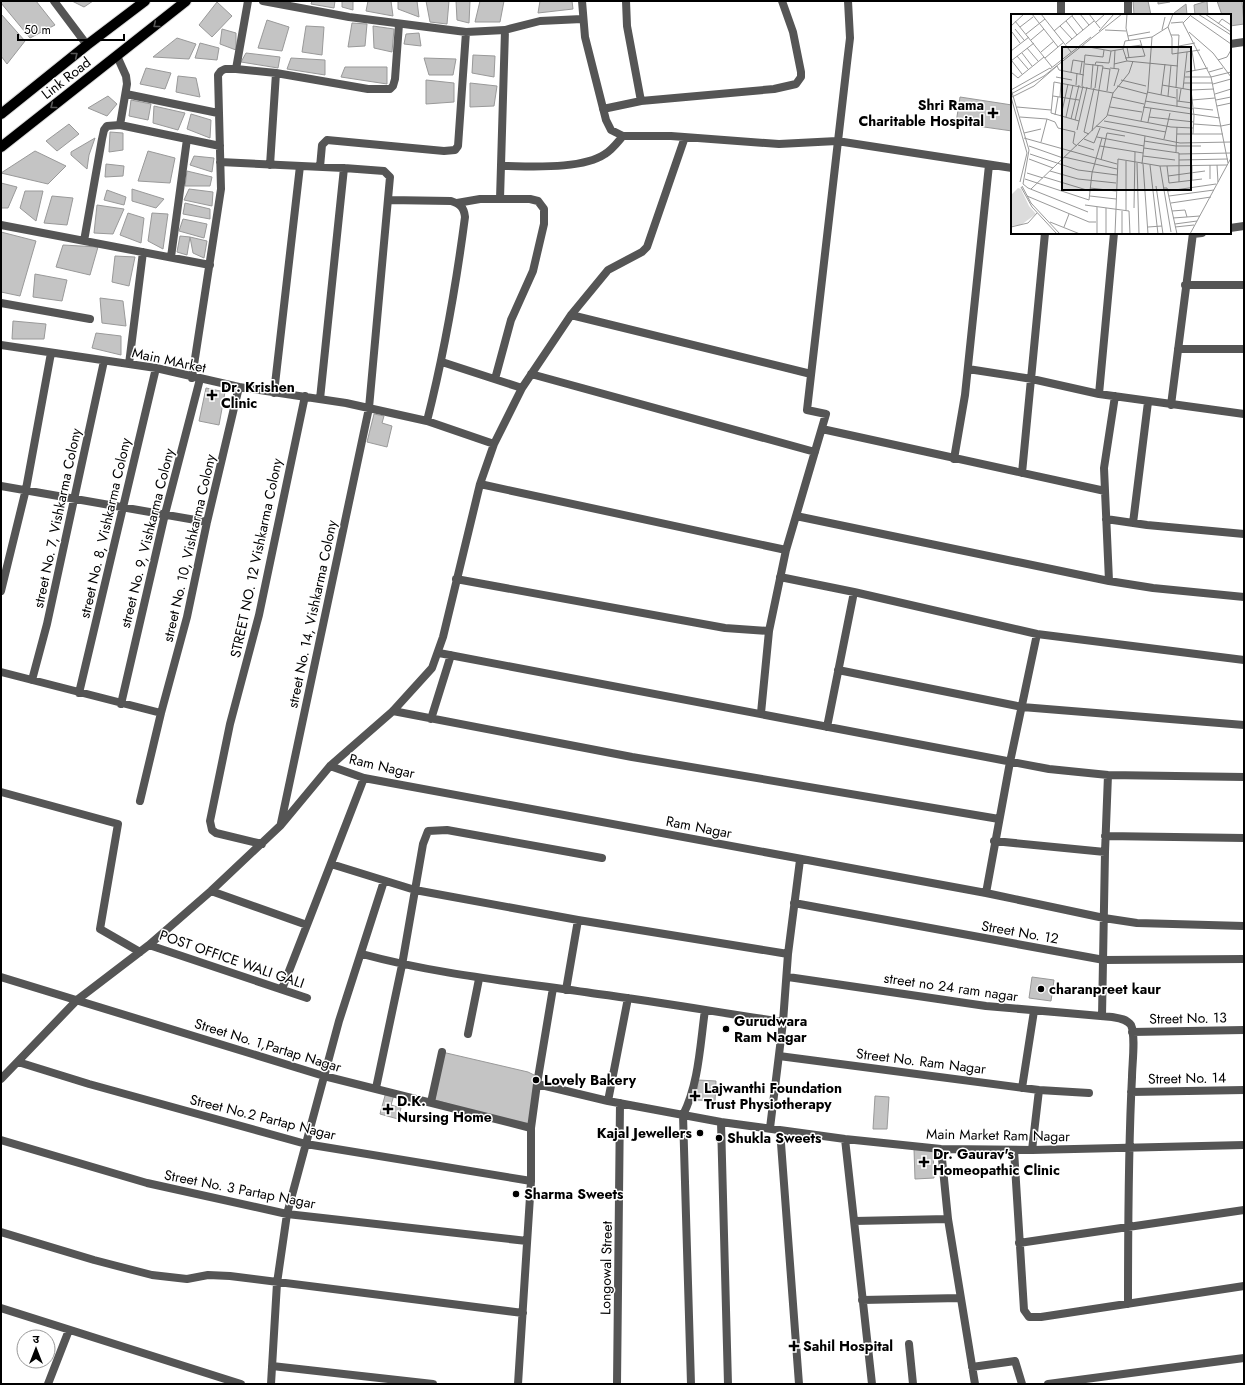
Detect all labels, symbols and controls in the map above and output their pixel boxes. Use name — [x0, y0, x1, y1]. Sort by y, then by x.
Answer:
inset map — [1011, 14, 1231, 234]
scale bar — [18, 16, 124, 42]
text: 50 m — [24, 21, 51, 39]
one-way arrow — [153, 21, 160, 28]
street label: Link Road — [37, 52, 95, 104]
one-way arrow — [70, 52, 77, 59]
place label: Shri Rama Charitable Hospital — [858, 95, 984, 131]
one-way arrow — [51, 101, 58, 108]
marker: Shri Rama Charitable Hospital — [987, 107, 999, 119]
street label: Main MArket — [130, 342, 208, 378]
place label: Dr. Krishen Clinic — [221, 377, 295, 413]
marker: Dr. Krishen Clinic — [206, 389, 218, 401]
street label: street No. 7, Vishkarma Colony — [28, 426, 86, 610]
street label: street No. 8, Vishkarma Colony — [74, 435, 136, 620]
street label: street No. 9, Vishkarma Colony — [115, 445, 179, 630]
street label: street No. 10, Vishkarma Colony — [158, 451, 221, 644]
street label: STREET NO. 12 Vishkarma Colony — [225, 456, 287, 660]
street label: street No. 14, Vishkarma Colony — [282, 517, 342, 710]
street label: Ram Nagar — [347, 749, 417, 783]
street label: Ram Nagar — [664, 811, 734, 843]
street label: Street No. 12 — [980, 915, 1060, 949]
street label: POST OFFICE WALI GALI — [157, 925, 307, 993]
street label: street no 24 ram nagar — [883, 968, 1020, 1006]
place label: charanpreet kaur — [1049, 979, 1161, 999]
marker: charanpreet kaur — [1036, 984, 1046, 994]
street label: Street No. 13 — [1149, 1007, 1227, 1029]
place label: Gurudwara Ram Nagar — [734, 1011, 807, 1047]
street label: Street No. 1,Partap Nagar — [192, 1013, 344, 1077]
marker: Gurudwara Ram Nagar — [721, 1024, 731, 1034]
street label: Street No. Ram Nagar — [855, 1043, 987, 1079]
street label: Street No. 14 — [1148, 1067, 1226, 1089]
place label: Lovely Bakery — [544, 1070, 637, 1090]
marker: Lovely Bakery — [531, 1075, 541, 1085]
place label: Lajwanthi Foundation Trust Physiotherapy — [704, 1078, 842, 1114]
street label: Street No.2 Partap Nagar — [188, 1089, 338, 1145]
marker: Lajwanthi Foundation Trust Physiotherapy — [689, 1090, 701, 1102]
place label: D.K. Nursing Home — [397, 1091, 492, 1127]
marker: D.K. Nursing Home — [382, 1103, 394, 1115]
place label: Kajal Jewellers — [597, 1123, 693, 1143]
street label: Main Market Ram Nagar — [926, 1124, 1070, 1146]
marker: Kajal Jewellers — [695, 1128, 705, 1138]
place label: Shukla Sweets — [727, 1128, 822, 1148]
marker: Shukla Sweets — [714, 1133, 724, 1143]
place label: Dr. Gaurav's Homeopathic Clinic — [933, 1144, 1060, 1180]
marker: Dr. Gaurav's Homeopathic Clinic — [918, 1156, 930, 1168]
street label: Street No. 3 Partap Nagar — [163, 1165, 318, 1214]
place label: Sharma Sweets — [524, 1184, 624, 1204]
marker: Sharma Sweets — [511, 1189, 521, 1199]
street label: Longowal Street — [595, 1220, 617, 1315]
north arrow — [16, 1329, 56, 1369]
text: उ — [33, 1331, 40, 1347]
place label: Sahil Hospital — [803, 1336, 893, 1356]
marker: Sahil Hospital — [788, 1340, 800, 1352]

